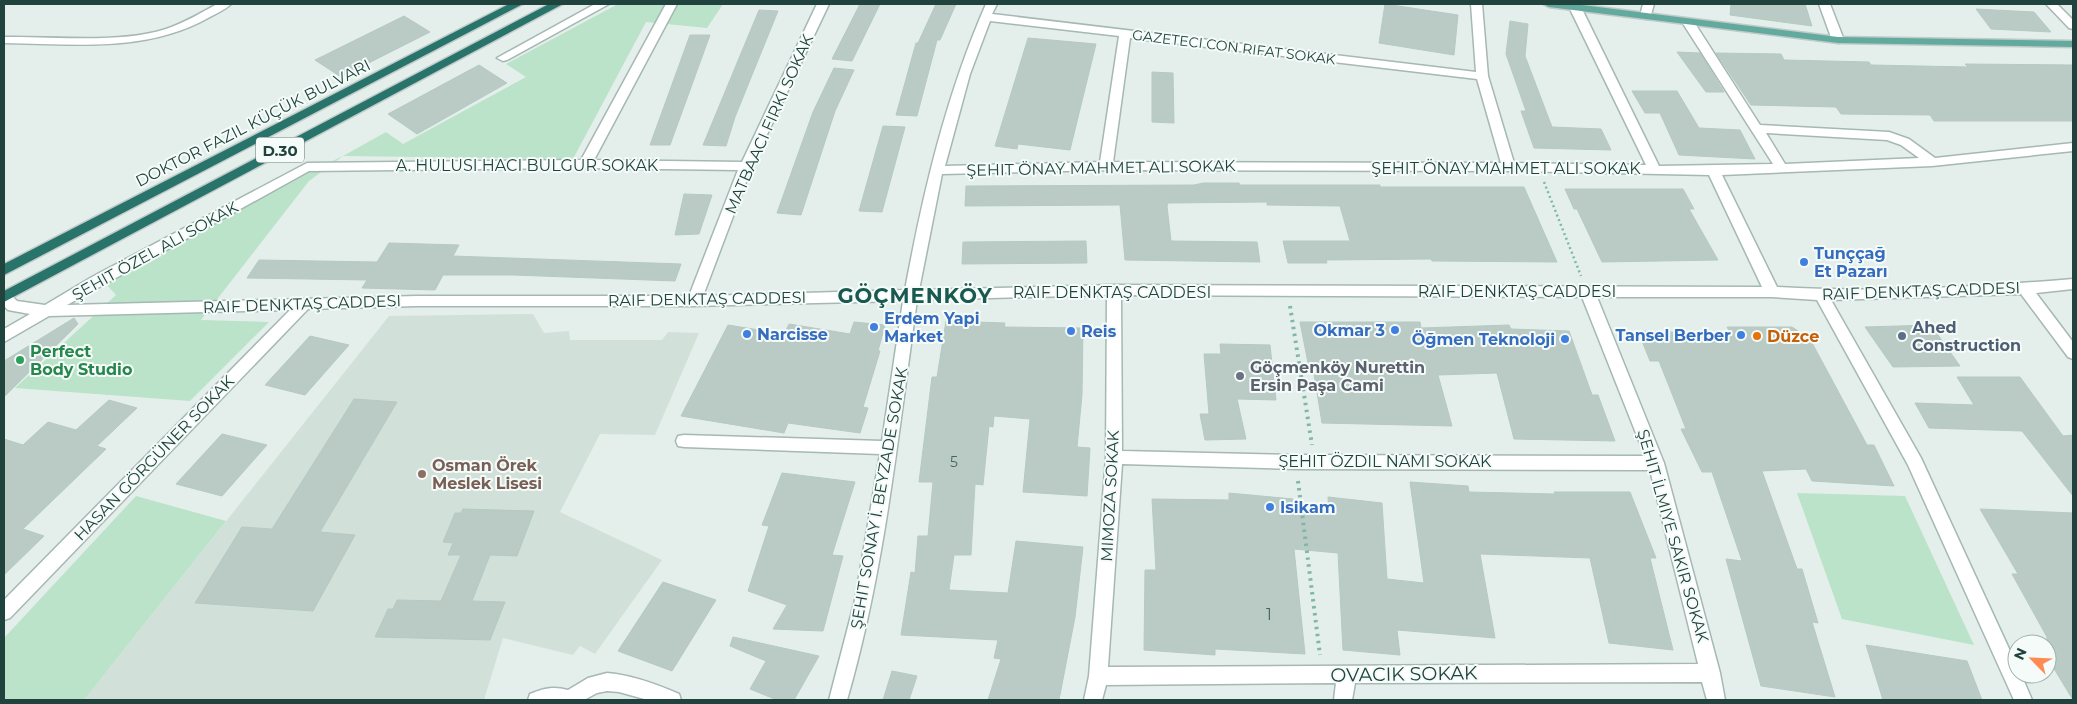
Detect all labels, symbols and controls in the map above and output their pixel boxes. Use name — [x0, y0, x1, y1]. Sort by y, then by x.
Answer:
street label: GAZETECI CON RIFAT SOKAK — [1131, 26, 1337, 68]
street label: MATBAACI FIRKI SOKAK — [721, 31, 818, 217]
street label: DOKTOR FAZIL KÜÇÜK BULVARI — [132, 54, 374, 191]
road number: D.30 — [256, 138, 304, 162]
street label: ŞEHIT ÖNAY MAHMET ALI SOKAK — [966, 155, 1236, 180]
street label: A. HULUSI HACI BULGUR SOKAK — [396, 156, 659, 175]
street label: ŞEHIT ÖNAY MAHMET ALI SOKAK — [1371, 158, 1641, 178]
street label: ŞEHIT ÖZEL ALI SOKAK — [68, 196, 242, 305]
place label: Tunççağ Et Pazarı — [1814, 244, 1888, 281]
marker: Tunççağ Et Pazarı — [1798, 256, 1810, 268]
street label: RAIF DENKTAŞ CADDESI — [1822, 278, 2020, 304]
district label: GÖÇMENKÖY — [837, 282, 993, 308]
street label: RAIF DENKTAŞ CADDESI — [1418, 282, 1616, 301]
street label: RAIF DENKTAŞ CADDESI — [1013, 283, 1211, 302]
street label: RAIF DENKTAŞ CADDESI — [608, 288, 806, 310]
street label: RAIF DENKTAŞ CADDESI — [203, 291, 401, 317]
place label: Erdem Yapi Market — [884, 309, 979, 346]
place label: Ahed Construction — [1911, 318, 2021, 355]
marker: Erdem Yapi Market — [868, 321, 880, 333]
place label: Okmar 3 — [1314, 321, 1385, 340]
place label: Reis — [1081, 322, 1117, 341]
marker: Okmar 3 — [1389, 324, 1401, 336]
place label: Narcisse — [757, 325, 828, 344]
marker: Reis — [1065, 325, 1077, 337]
place label: Tansel Berber — [1615, 326, 1731, 345]
place label: Düzce — [1767, 327, 1819, 346]
marker: Narcisse — [741, 328, 753, 340]
marker: Tansel Berber — [1735, 329, 1747, 341]
place label: Öğmen Teknoloji — [1412, 330, 1555, 349]
marker: Düzce — [1751, 330, 1763, 342]
marker: Ahed Construction — [1896, 330, 1908, 342]
marker: Öğmen Teknoloji — [1559, 333, 1571, 345]
place label: Perfect Body Studio — [30, 342, 132, 379]
marker: Perfect Body Studio — [14, 354, 26, 366]
place label: Göçmenköy Nurettin Ersin Paşa Cami — [1250, 358, 1425, 396]
street label: ŞEHIT SONAY İ. BEYZADE SOKAK — [847, 365, 912, 630]
street label: HASAN GÖRGÜNER SOKAK — [69, 370, 238, 544]
marker: Göçmenköy Nurettin Ersin Paşa Cami — [1234, 370, 1246, 382]
street label: ŞEHIT İLMIYE SAKIR SOKAK — [1633, 427, 1713, 645]
street label: MIMOZA SOKAK — [1097, 429, 1123, 562]
street label: ŞEHIT ÖZDIL NAMI SOKAK — [1279, 451, 1492, 471]
house number: 5 — [950, 453, 958, 471]
place label: Osman Örek Meslek Lisesi — [432, 456, 542, 493]
marker: Osman Örek Meslek Lisesi — [416, 468, 428, 480]
place label: Isikam — [1280, 498, 1336, 517]
marker: Isikam — [1264, 501, 1276, 513]
house number: 1 — [1266, 605, 1272, 624]
north arrow — [2007, 634, 2057, 684]
text: N — [2010, 645, 2031, 663]
street label: OVACIK SOKAK — [1330, 661, 1478, 687]

